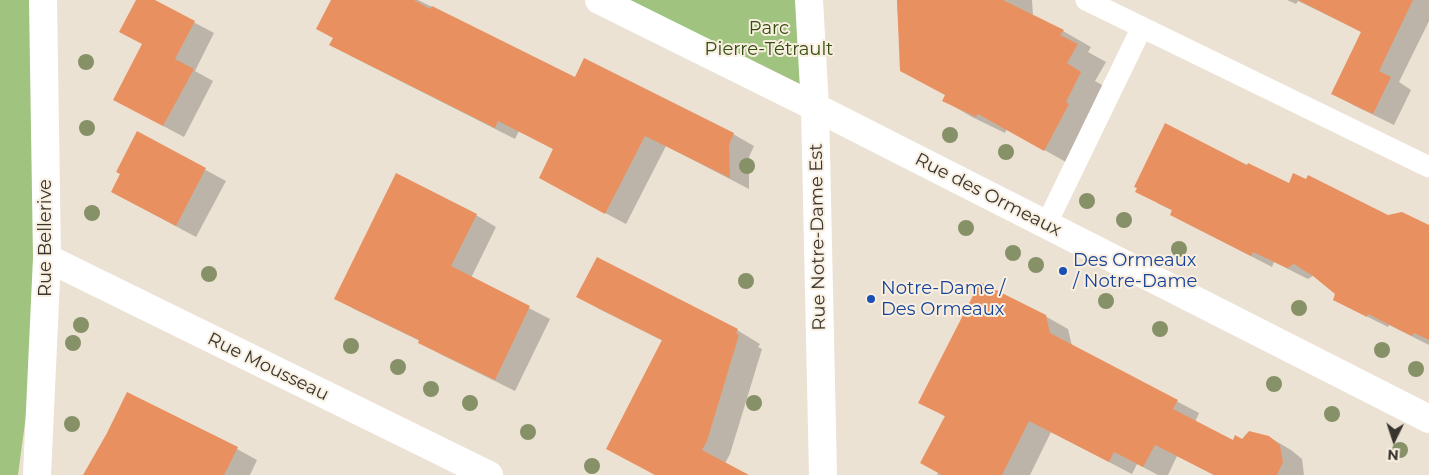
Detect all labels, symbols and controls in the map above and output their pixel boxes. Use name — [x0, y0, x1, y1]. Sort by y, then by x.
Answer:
park label: Parc Pierre-Tétrault — [705, 18, 833, 60]
street label: Rue Notre-Dame Est — [806, 143, 830, 331]
street label: Rue des Ormeaux — [911, 149, 1065, 241]
street label: Rue Bellerive — [35, 179, 57, 297]
place label: Des Ormeaux / Notre-Dame — [1073, 250, 1197, 292]
marker: Des Ormeaux / Notre-Dame — [1057, 265, 1069, 277]
place label: Notre-Dame / Des Ormeaux — [881, 278, 1005, 320]
marker: Notre-Dame / Des Ormeaux — [865, 293, 877, 305]
street label: Rue Mousseau — [204, 328, 332, 406]
north arrow — [1369, 415, 1419, 465]
text: N — [1387, 446, 1399, 464]

